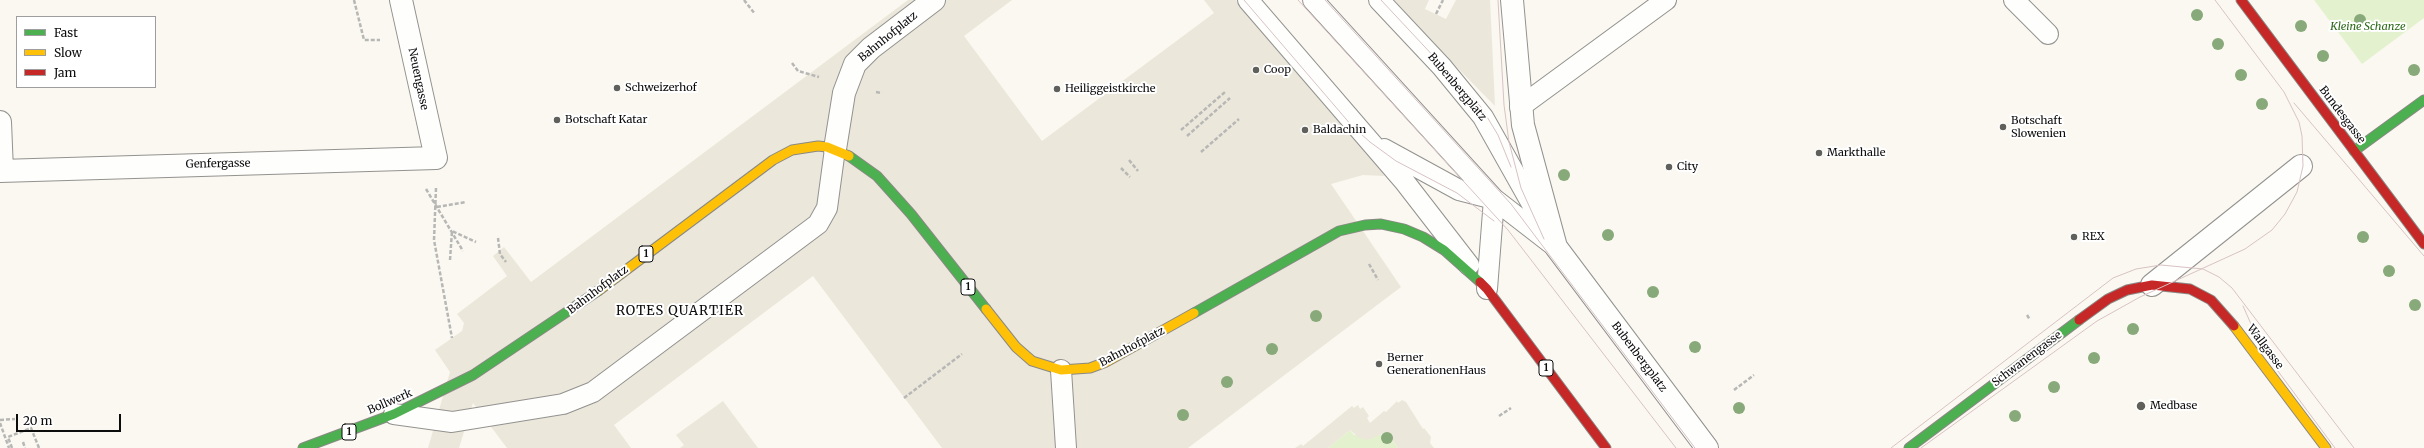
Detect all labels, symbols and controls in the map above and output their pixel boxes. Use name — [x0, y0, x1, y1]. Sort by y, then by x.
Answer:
street label: Bahnhofplatz — [856, 9, 920, 65]
legend — [16, 16, 156, 88]
park label: Kleine Schanze — [2330, 20, 2406, 34]
text: Fast — [54, 25, 78, 40]
text: Slow — [54, 45, 82, 60]
street label: Neuengasse — [405, 47, 431, 111]
street label: Bubenbergplatz — [1425, 51, 1489, 123]
place label: Coop — [1264, 63, 1291, 77]
text: Jam — [54, 65, 76, 80]
marker: Coop — [1251, 65, 1261, 75]
place label: Schweizerhof — [625, 81, 697, 95]
place label: Heiliggeistkirche — [1065, 82, 1156, 96]
marker: Schweizerhof — [612, 83, 622, 93]
marker: Heiliggeistkirche — [1052, 84, 1062, 94]
street label: Bundesgasse — [2316, 84, 2368, 146]
place label: Botschaft Katar — [565, 113, 647, 127]
place label: Botschaft Slowenien — [2011, 114, 2066, 140]
marker: Botschaft Katar — [552, 115, 562, 125]
marker: Botschaft Slowenien — [1998, 122, 2008, 132]
place label: Baldachin — [1313, 123, 1366, 137]
marker: Baldachin — [1300, 125, 1310, 135]
place label: Markthalle — [1827, 146, 1885, 160]
marker: Markthalle — [1814, 148, 1824, 158]
street label: Genfergasse — [185, 157, 251, 171]
place label: City — [1677, 160, 1698, 174]
marker: City — [1664, 162, 1674, 172]
place label: REX — [2082, 230, 2105, 244]
marker: REX — [2069, 232, 2079, 242]
road number: 1 — [639, 246, 653, 262]
street label: Bahnhofplatz — [565, 263, 631, 317]
road number: 1 — [961, 279, 975, 295]
district label: ROTES QUARTIER — [616, 303, 744, 319]
street label: Bubenbergplatz — [1608, 319, 1670, 395]
street label: Wallgasse — [2244, 322, 2286, 372]
street label: Bahnhofplatz — [1097, 324, 1167, 370]
street label: Schwanengasse — [1990, 329, 2064, 389]
place label: Berner GenerationenHaus — [1387, 351, 1486, 377]
marker: Berner GenerationenHaus — [1374, 359, 1384, 369]
road number: 1 — [1539, 360, 1553, 376]
street label: Bollwerk — [366, 387, 414, 417]
place label: Medbase — [2150, 399, 2197, 413]
marker: Medbase — [2135, 400, 2147, 412]
scale bar — [18, 406, 123, 432]
text: 20 m — [23, 413, 52, 428]
road number: 1 — [342, 424, 356, 440]

